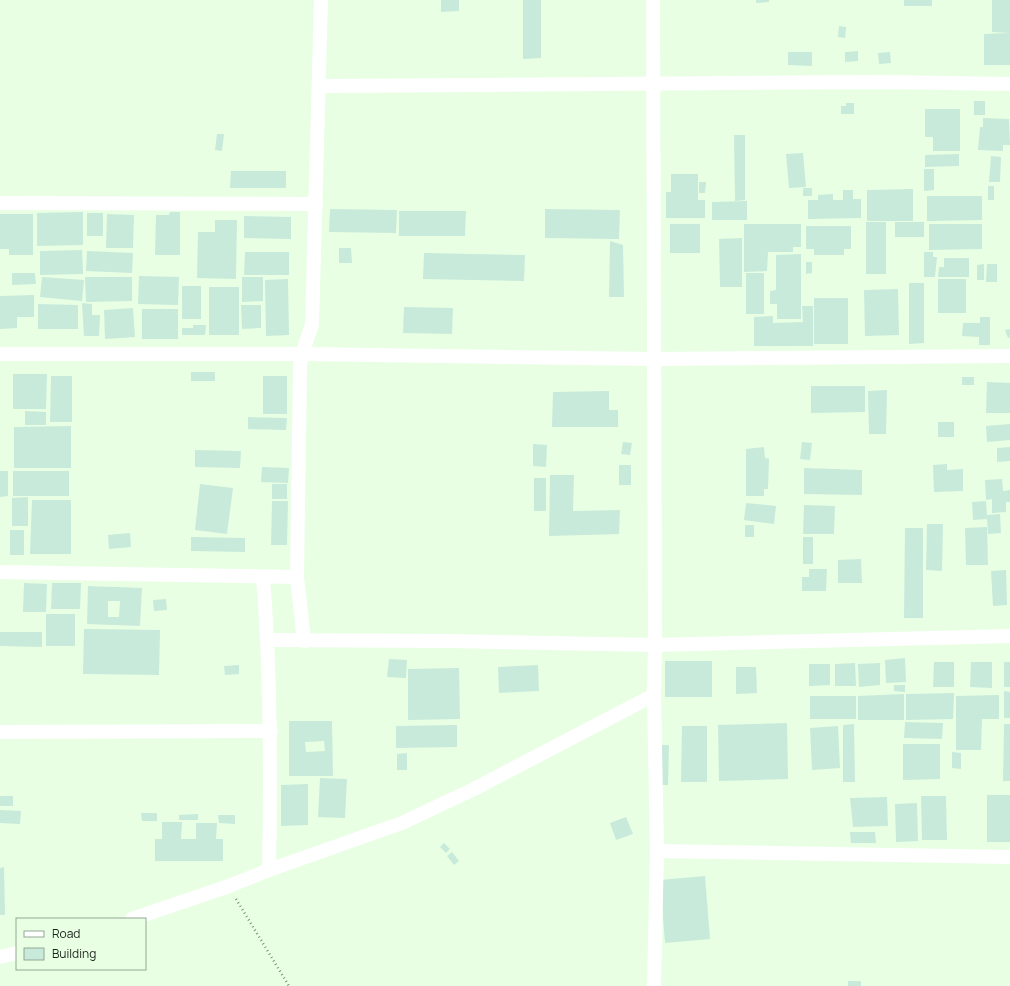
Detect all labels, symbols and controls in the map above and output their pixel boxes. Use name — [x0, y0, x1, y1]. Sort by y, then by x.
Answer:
legend — [16, 918, 146, 970]
text: Road — [52, 925, 80, 942]
text: Building — [52, 945, 96, 962]

